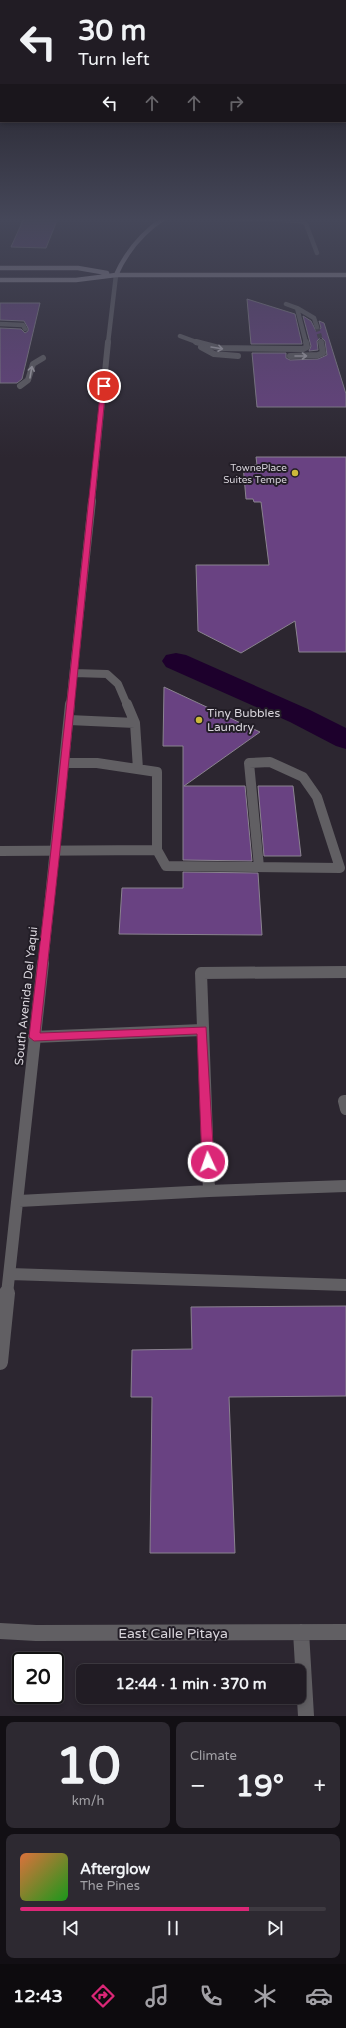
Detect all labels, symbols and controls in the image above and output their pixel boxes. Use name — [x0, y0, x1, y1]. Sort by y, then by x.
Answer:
text: 30 m — [78, 14, 146, 48]
icon: left — [12, 16, 64, 68]
text: Turn left — [78, 48, 150, 70]
icon: left — [99, 92, 121, 114]
icon: ahead — [141, 92, 163, 114]
icon: ahead — [183, 92, 205, 114]
icon: right — [225, 92, 247, 114]
one-way arrow — [210, 344, 223, 352]
one-way arrow — [294, 352, 307, 360]
one-way arrow — [28, 366, 36, 379]
pin — [87, 369, 121, 403]
icon: arrive — [93, 375, 115, 397]
place label: TownePlace Suites Tempe — [223, 462, 287, 486]
marker: TownePlace Suites Tempe — [290, 468, 300, 478]
place label: Tiny Bubbles Laundry — [207, 706, 280, 734]
marker: Tiny Bubbles Laundry — [194, 715, 204, 725]
street label: South Avenida Del Yaqui — [12, 926, 40, 1066]
position arrow — [187, 1141, 229, 1183]
street label: East Calle Pitaya — [118, 1625, 228, 1642]
speed limit sign: 20 — [12, 1652, 64, 1704]
text: 12:44 · 1 min · 370 m — [116, 1675, 266, 1693]
text: 10 — [55, 1735, 121, 1798]
text: Climate — [190, 1748, 237, 1764]
text: 19° — [235, 1768, 284, 1805]
text: − — [190, 1773, 206, 1799]
text: + — [314, 1773, 326, 1799]
text: km/h — [72, 1793, 104, 1809]
text: Afterglow — [80, 1860, 150, 1878]
text: The Pines — [80, 1878, 140, 1894]
icon: previous — [60, 1917, 82, 1939]
icon: pause — [162, 1917, 184, 1939]
icon: next — [264, 1917, 286, 1939]
icon: directions — [89, 1982, 117, 2010]
icon: music — [143, 1982, 171, 2010]
icon: phone — [197, 1982, 225, 2010]
icon: climate — [251, 1982, 279, 2010]
icon: car — [305, 1982, 333, 2010]
text: 12:43 — [13, 1985, 63, 2007]

